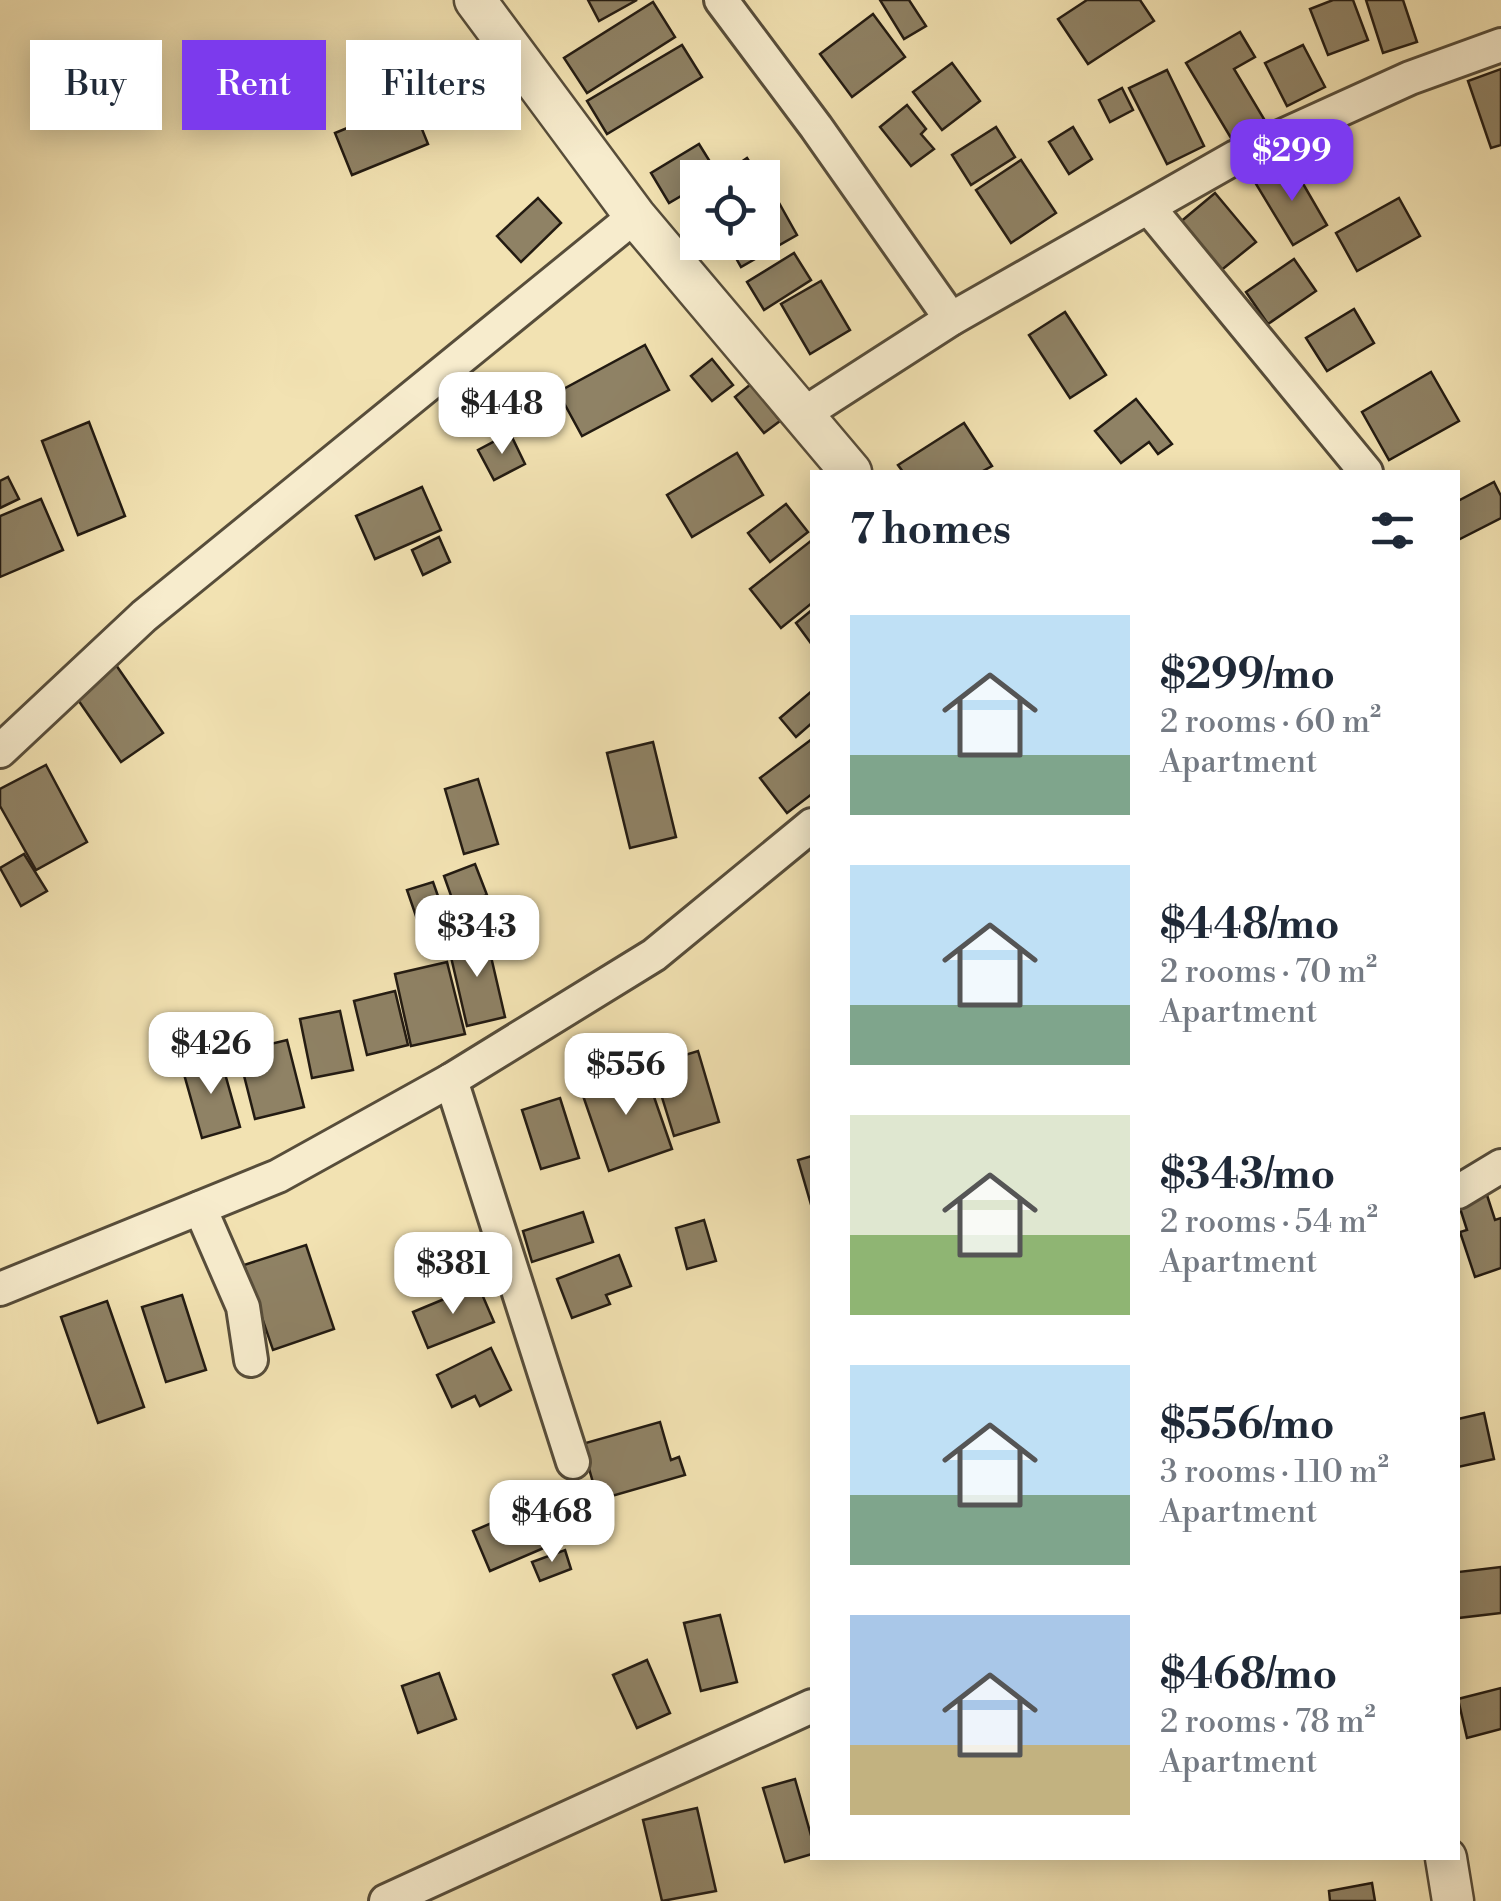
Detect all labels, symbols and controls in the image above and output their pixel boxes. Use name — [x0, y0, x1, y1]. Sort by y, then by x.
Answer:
chip: Buy — [30, 40, 162, 130]
chip: Rent — [182, 40, 326, 130]
chip: Filters — [346, 40, 521, 130]
pin: $299 — [1233, 119, 1351, 204]
text: $299 — [1252, 131, 1332, 171]
map controls — [680, 160, 780, 260]
button: locate — [680, 160, 780, 260]
pin: $448 — [443, 372, 561, 457]
text: $448 — [461, 384, 543, 424]
icon: filters — [1365, 503, 1420, 558]
text: 7 homes — [850, 504, 1011, 557]
text: $299/mo — [1160, 649, 1335, 702]
icon: home — [930, 655, 1050, 775]
text: 2 rooms · 60 m² — [1160, 702, 1381, 742]
text: Apartment — [1160, 742, 1317, 782]
pin: $343 — [418, 895, 536, 980]
text: $448/mo — [1160, 899, 1340, 952]
icon: home — [930, 905, 1050, 1025]
text: $343 — [437, 907, 517, 947]
text: 2 rooms · 70 m² — [1160, 952, 1377, 992]
text: Apartment — [1160, 992, 1317, 1032]
pin: $426 — [152, 1012, 270, 1097]
text: $426 — [171, 1024, 251, 1064]
pin: $556 — [567, 1033, 685, 1118]
text: $556 — [587, 1045, 665, 1085]
text: $343/mo — [1160, 1149, 1335, 1202]
icon: home — [930, 1155, 1050, 1275]
text: 2 rooms · 54 m² — [1160, 1202, 1378, 1242]
pin: $381 — [394, 1232, 512, 1317]
text: Apartment — [1160, 1242, 1317, 1282]
text: $381 — [416, 1244, 490, 1284]
text: $556/mo — [1160, 1399, 1334, 1452]
icon: home — [930, 1405, 1050, 1525]
text: 3 rooms · 110 m² — [1160, 1452, 1389, 1492]
pin: $468 — [493, 1480, 611, 1565]
text: $468 — [512, 1492, 593, 1532]
text: Apartment — [1160, 1492, 1317, 1532]
text: $468/mo — [1160, 1649, 1337, 1702]
icon: home — [930, 1655, 1050, 1775]
text: 2 rooms · 78 m² — [1160, 1702, 1376, 1742]
text: Apartment — [1160, 1742, 1317, 1782]

